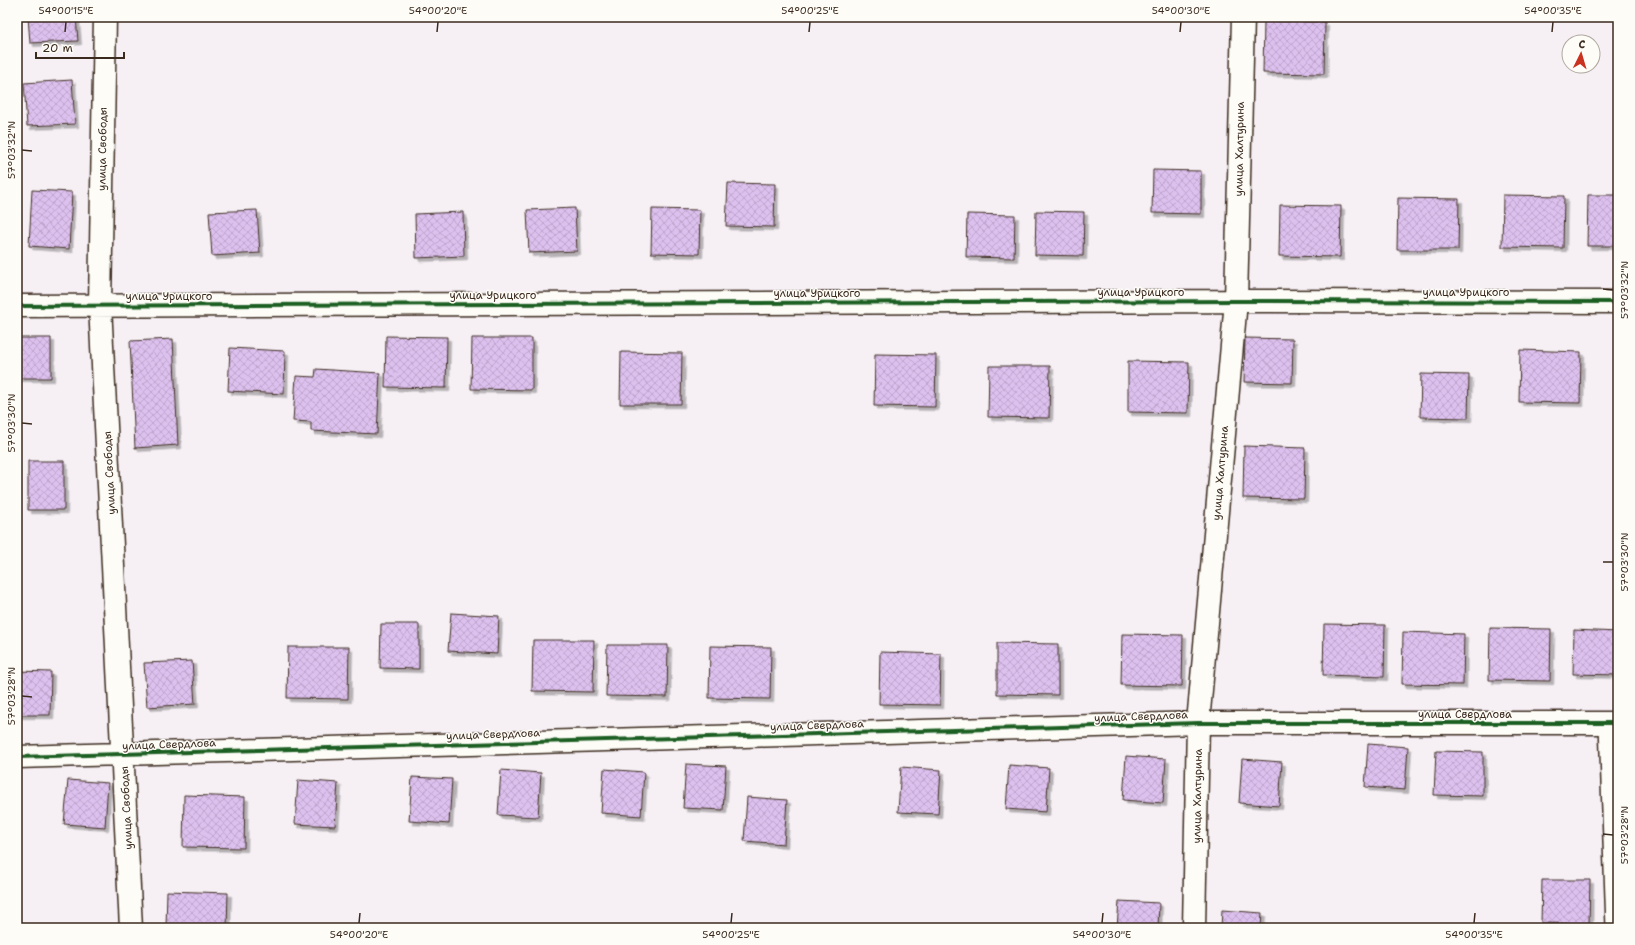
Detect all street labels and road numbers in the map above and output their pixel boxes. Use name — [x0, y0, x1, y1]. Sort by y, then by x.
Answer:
street label: улица Халтурина — [1231, 101, 1248, 197]
street label: улица Свободы — [94, 107, 111, 191]
street label: улица Урицкого — [1098, 285, 1185, 300]
street label: улица Урицкого — [1423, 285, 1510, 300]
street label: улица Урицкого — [774, 286, 861, 301]
street label: улица Урицкого — [450, 288, 537, 303]
street label: улица Урицкого — [126, 289, 213, 304]
street label: улица Халтурина — [1209, 425, 1232, 521]
street label: улица Свободы — [100, 431, 119, 515]
street label: улица Свердлова — [1094, 707, 1188, 726]
street label: улица Свердлова — [1418, 707, 1512, 722]
street label: улица Свердлова — [770, 716, 864, 735]
street label: улица Свердлова — [446, 725, 540, 744]
street label: улица Свердлова — [122, 735, 216, 754]
street label: улица Халтурина — [1189, 748, 1206, 844]
street label: улица Свободы — [117, 766, 136, 850]

